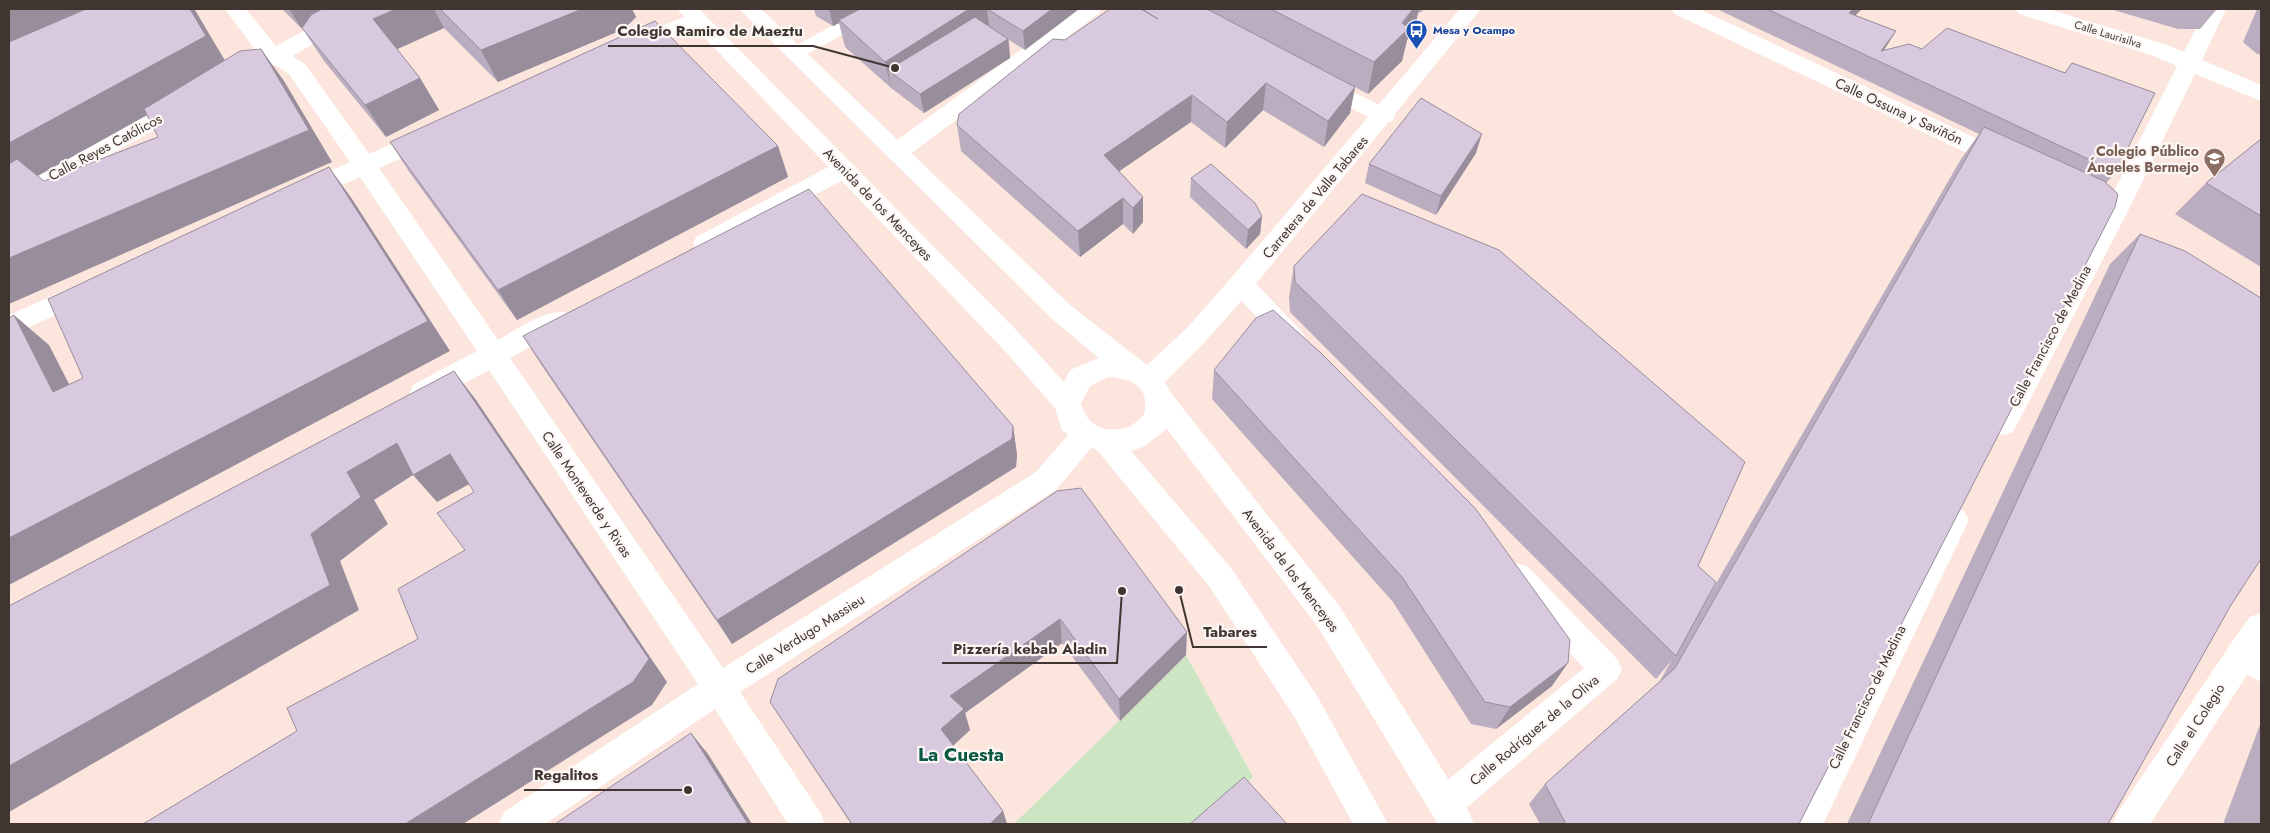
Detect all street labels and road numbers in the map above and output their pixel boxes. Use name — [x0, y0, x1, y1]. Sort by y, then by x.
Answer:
street label: Calle Laurisilva — [2072, 16, 2144, 52]
street label: Calle Ossuna y Saviñón — [1832, 73, 1966, 149]
street label: Calle Reyes Católicos — [45, 108, 166, 185]
street label: Carretera de Valle Tabares — [1258, 131, 1373, 263]
street label: Avenida de los Menceyes — [819, 143, 938, 265]
street label: Calle Francisco de Medina — [2004, 262, 2096, 410]
street label: Calle Monteverde y Rivas — [537, 427, 637, 561]
street label: Avenida de los Menceyes — [1238, 504, 1344, 636]
street label: Calle Verdugo Massieu — [742, 589, 868, 679]
street label: Calle Francisco de Medina — [1823, 622, 1911, 772]
street label: Calle Rodríguez de la Oliva — [1465, 670, 1603, 790]
street label: Calle el Colegio — [2161, 679, 2230, 771]

